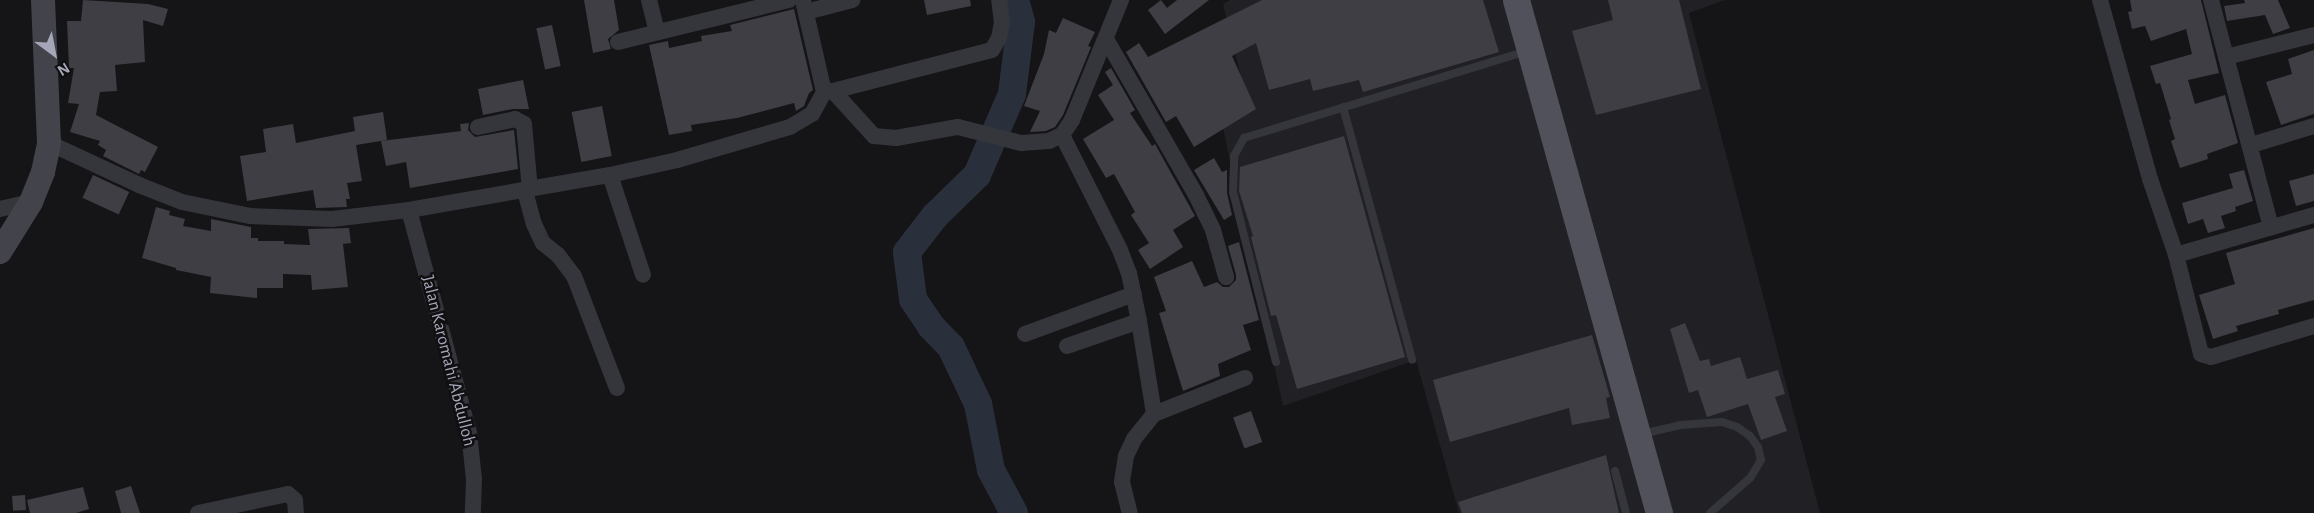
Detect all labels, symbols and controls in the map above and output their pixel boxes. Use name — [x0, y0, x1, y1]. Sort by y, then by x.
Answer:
north arrow — [24, 24, 84, 84]
text: N — [55, 60, 72, 79]
street label: Jalan Karomahi Abdulloh — [416, 273, 480, 449]

